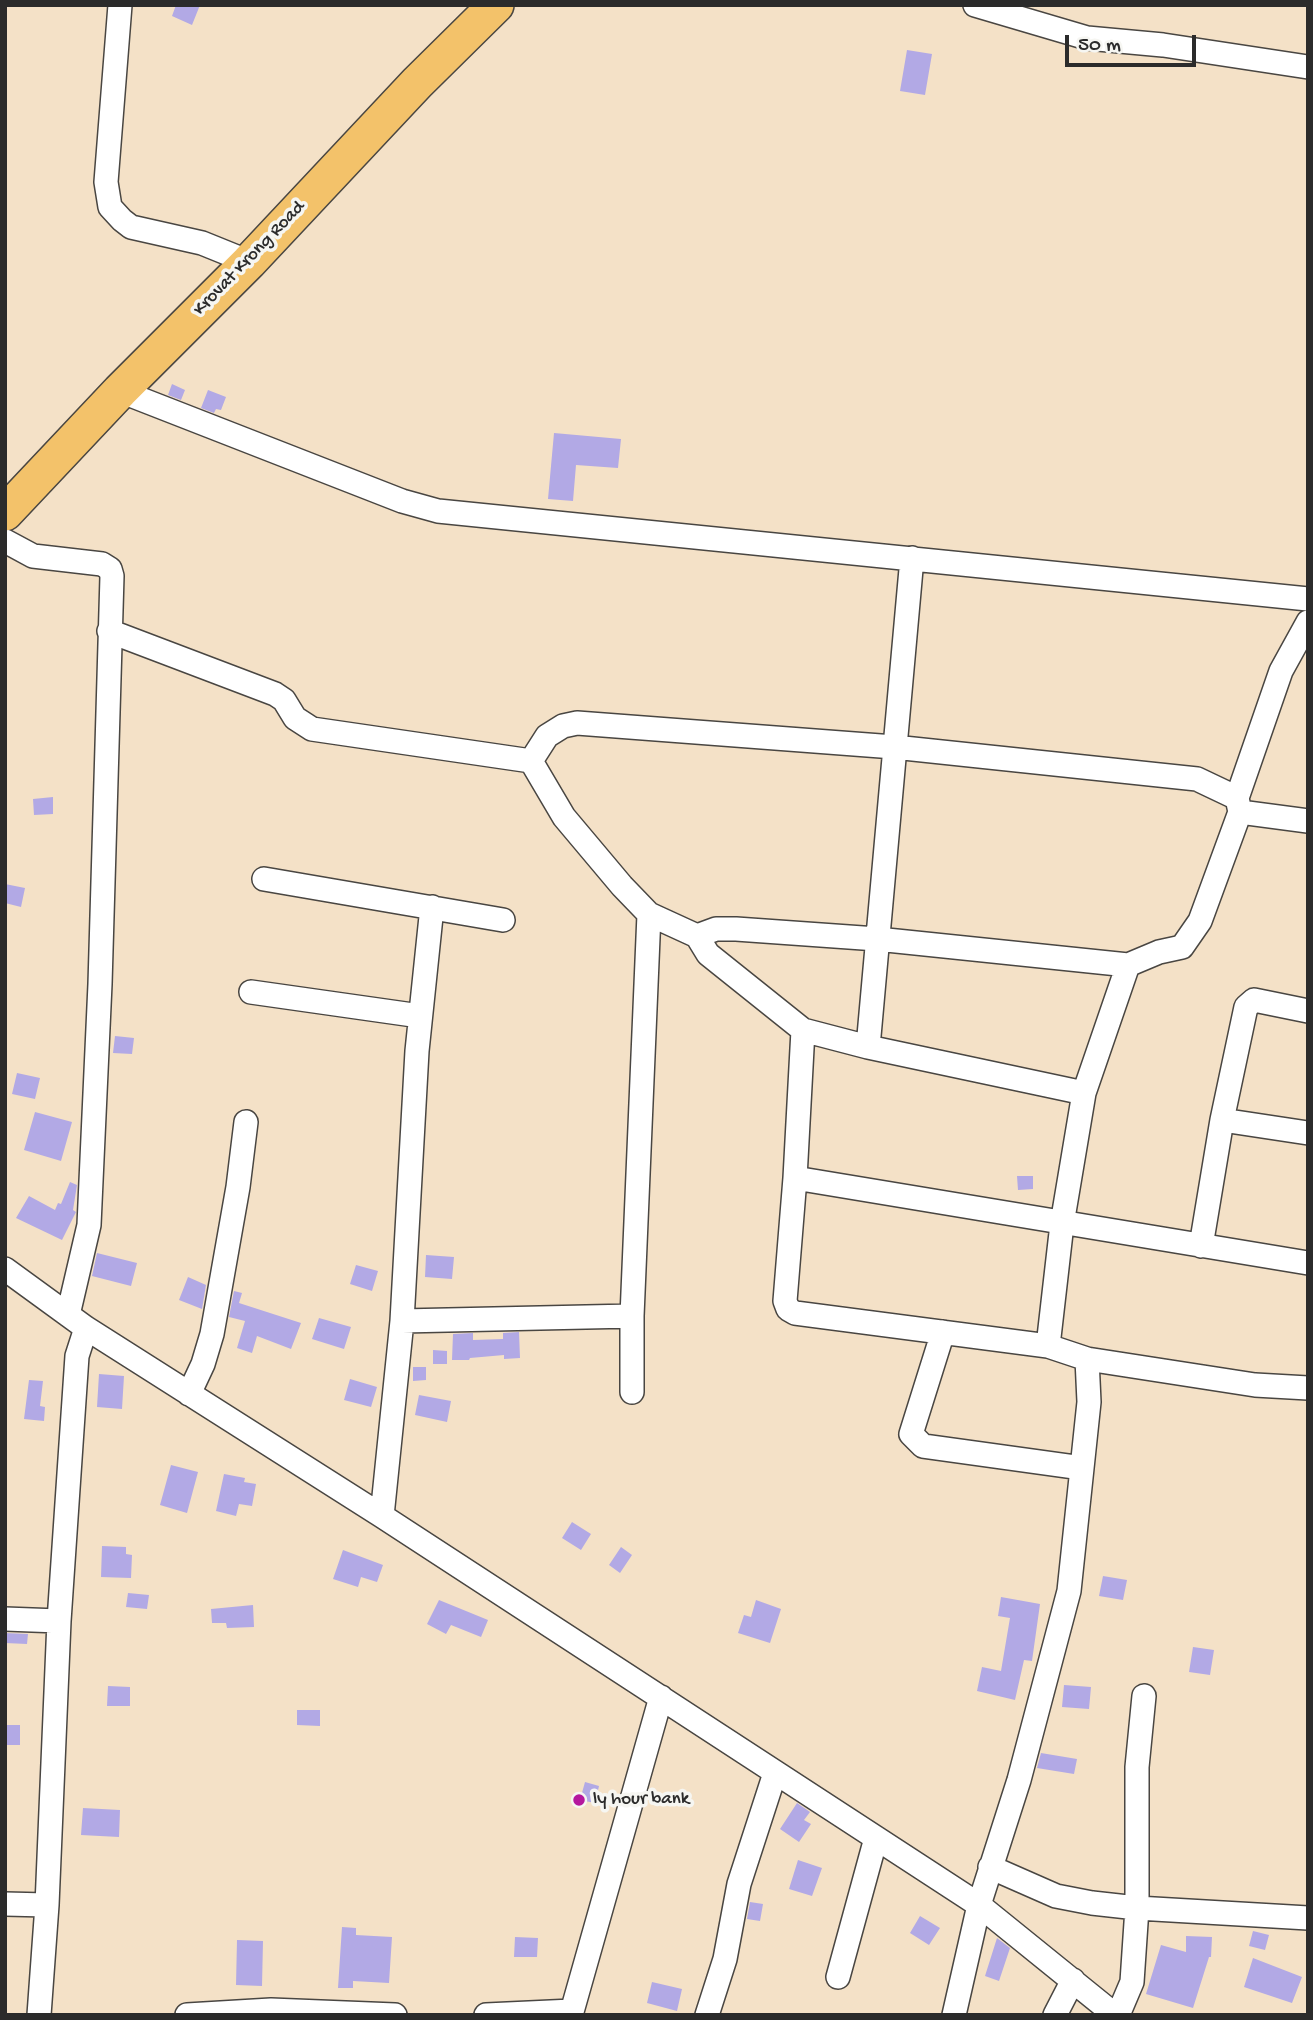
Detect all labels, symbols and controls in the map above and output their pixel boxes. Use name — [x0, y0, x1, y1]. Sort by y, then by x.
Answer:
scale bar — [1068, 21, 1199, 65]
text: 50 m — [1078, 34, 1121, 59]
street label: Krovat Krong Road — [189, 197, 311, 321]
place label: ly hour bank — [593, 1789, 689, 1811]
marker: ly hour bank — [571, 1792, 587, 1808]

